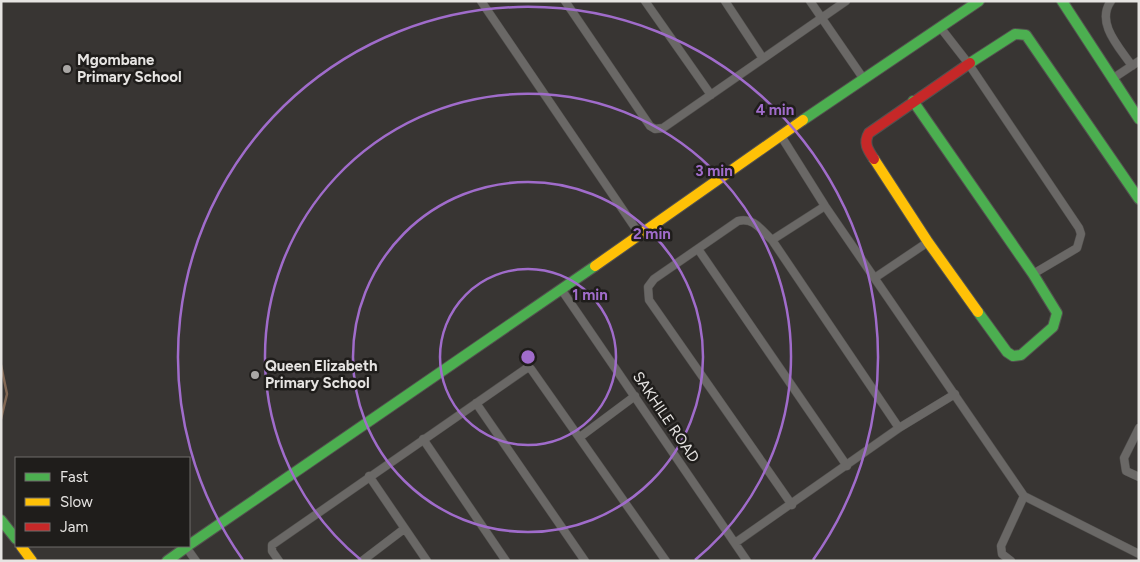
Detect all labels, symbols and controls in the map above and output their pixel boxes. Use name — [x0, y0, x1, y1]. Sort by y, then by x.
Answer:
place label: Mgombane Primary School — [77, 51, 182, 86]
marker: Mgombane Primary School — [61, 63, 73, 75]
text: 4 min — [756, 101, 794, 119]
text: 3 min — [695, 162, 733, 180]
text: 2 min — [633, 225, 671, 243]
text: 1 min — [572, 286, 608, 304]
centre of rings — [519, 348, 537, 366]
place label: Queen Elizabeth Primary School — [265, 357, 378, 392]
street label: SAKHILE ROAD — [629, 368, 703, 466]
marker: Queen Elizabeth Primary School — [249, 369, 261, 381]
legend — [15, 457, 190, 547]
text: Fast — [60, 468, 89, 486]
text: Slow — [60, 493, 93, 511]
text: Jam — [60, 518, 88, 536]

